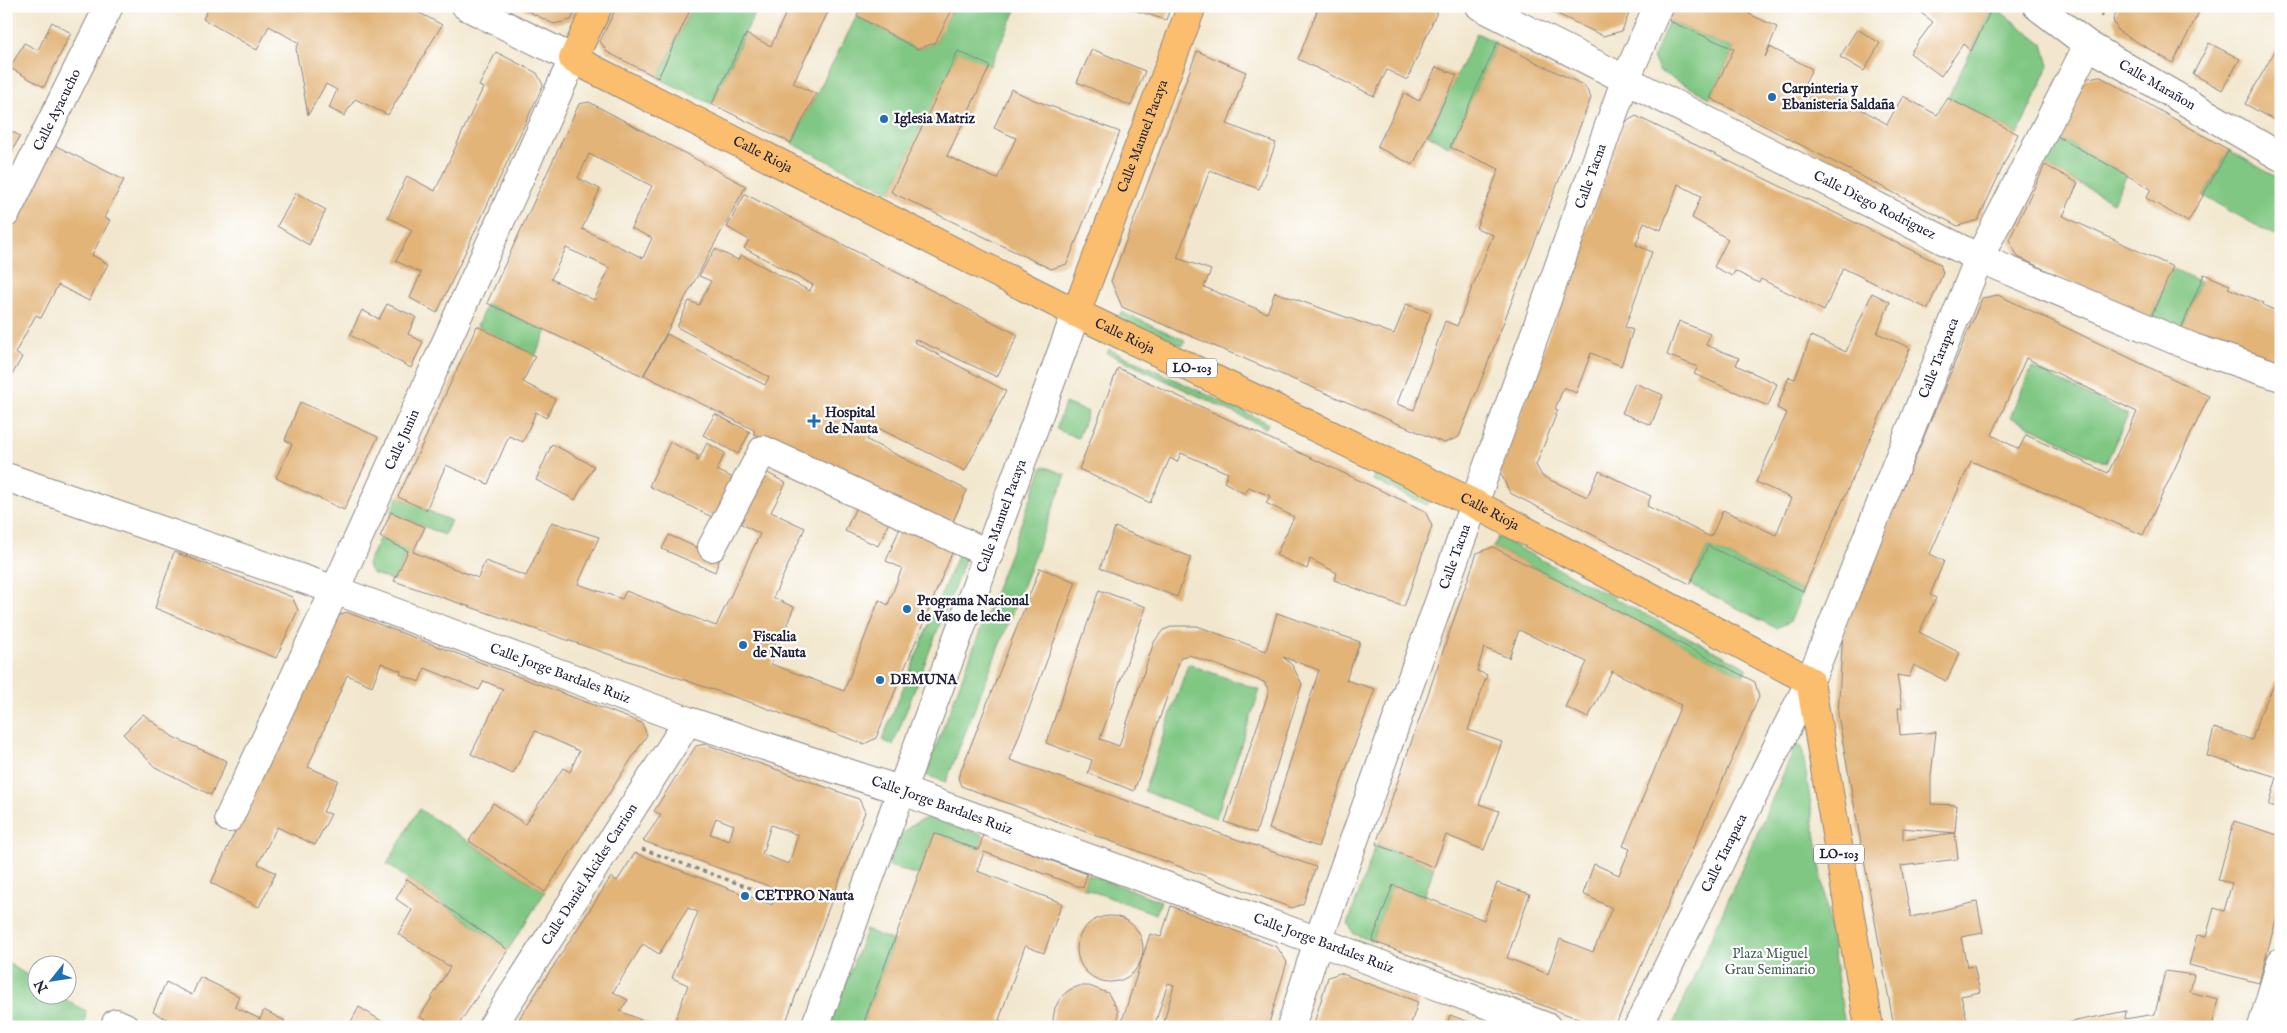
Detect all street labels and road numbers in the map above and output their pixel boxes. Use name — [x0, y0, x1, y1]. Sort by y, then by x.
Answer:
street label: Calle Marañon — [2115, 56, 2199, 115]
street label: Calle Ayacucho — [29, 66, 85, 154]
street label: Calle Manuel Pacaya — [1113, 76, 1173, 195]
street label: Calle Rioja — [730, 132, 796, 178]
street label: Calle Tacna — [1571, 140, 1611, 211]
street label: Calle Diego Rodriguez — [1810, 167, 1939, 244]
street label: Calle Rioja — [1092, 314, 1158, 359]
street label: Calle Tarapaca — [1915, 314, 1964, 401]
road number: LO-103 — [1167, 358, 1217, 378]
street label: Calle Junin — [381, 406, 424, 473]
street label: Calle Manuel Pacaya — [973, 456, 1031, 575]
street label: Calle Rioja — [1457, 489, 1523, 535]
street label: Calle Tacna — [1435, 521, 1475, 592]
street label: Calle Jorge Bardales Ruiz — [487, 639, 633, 708]
street label: Calle Jorge Bardales Ruiz — [869, 772, 1015, 839]
street label: Calle Daniel Alcides Carrion — [538, 800, 642, 949]
street label: Calle Tarapaca — [1697, 810, 1752, 895]
road number: LO-103 — [1814, 844, 1864, 864]
street label: Calle Jorge Bardales Ruiz — [1251, 909, 1397, 978]

